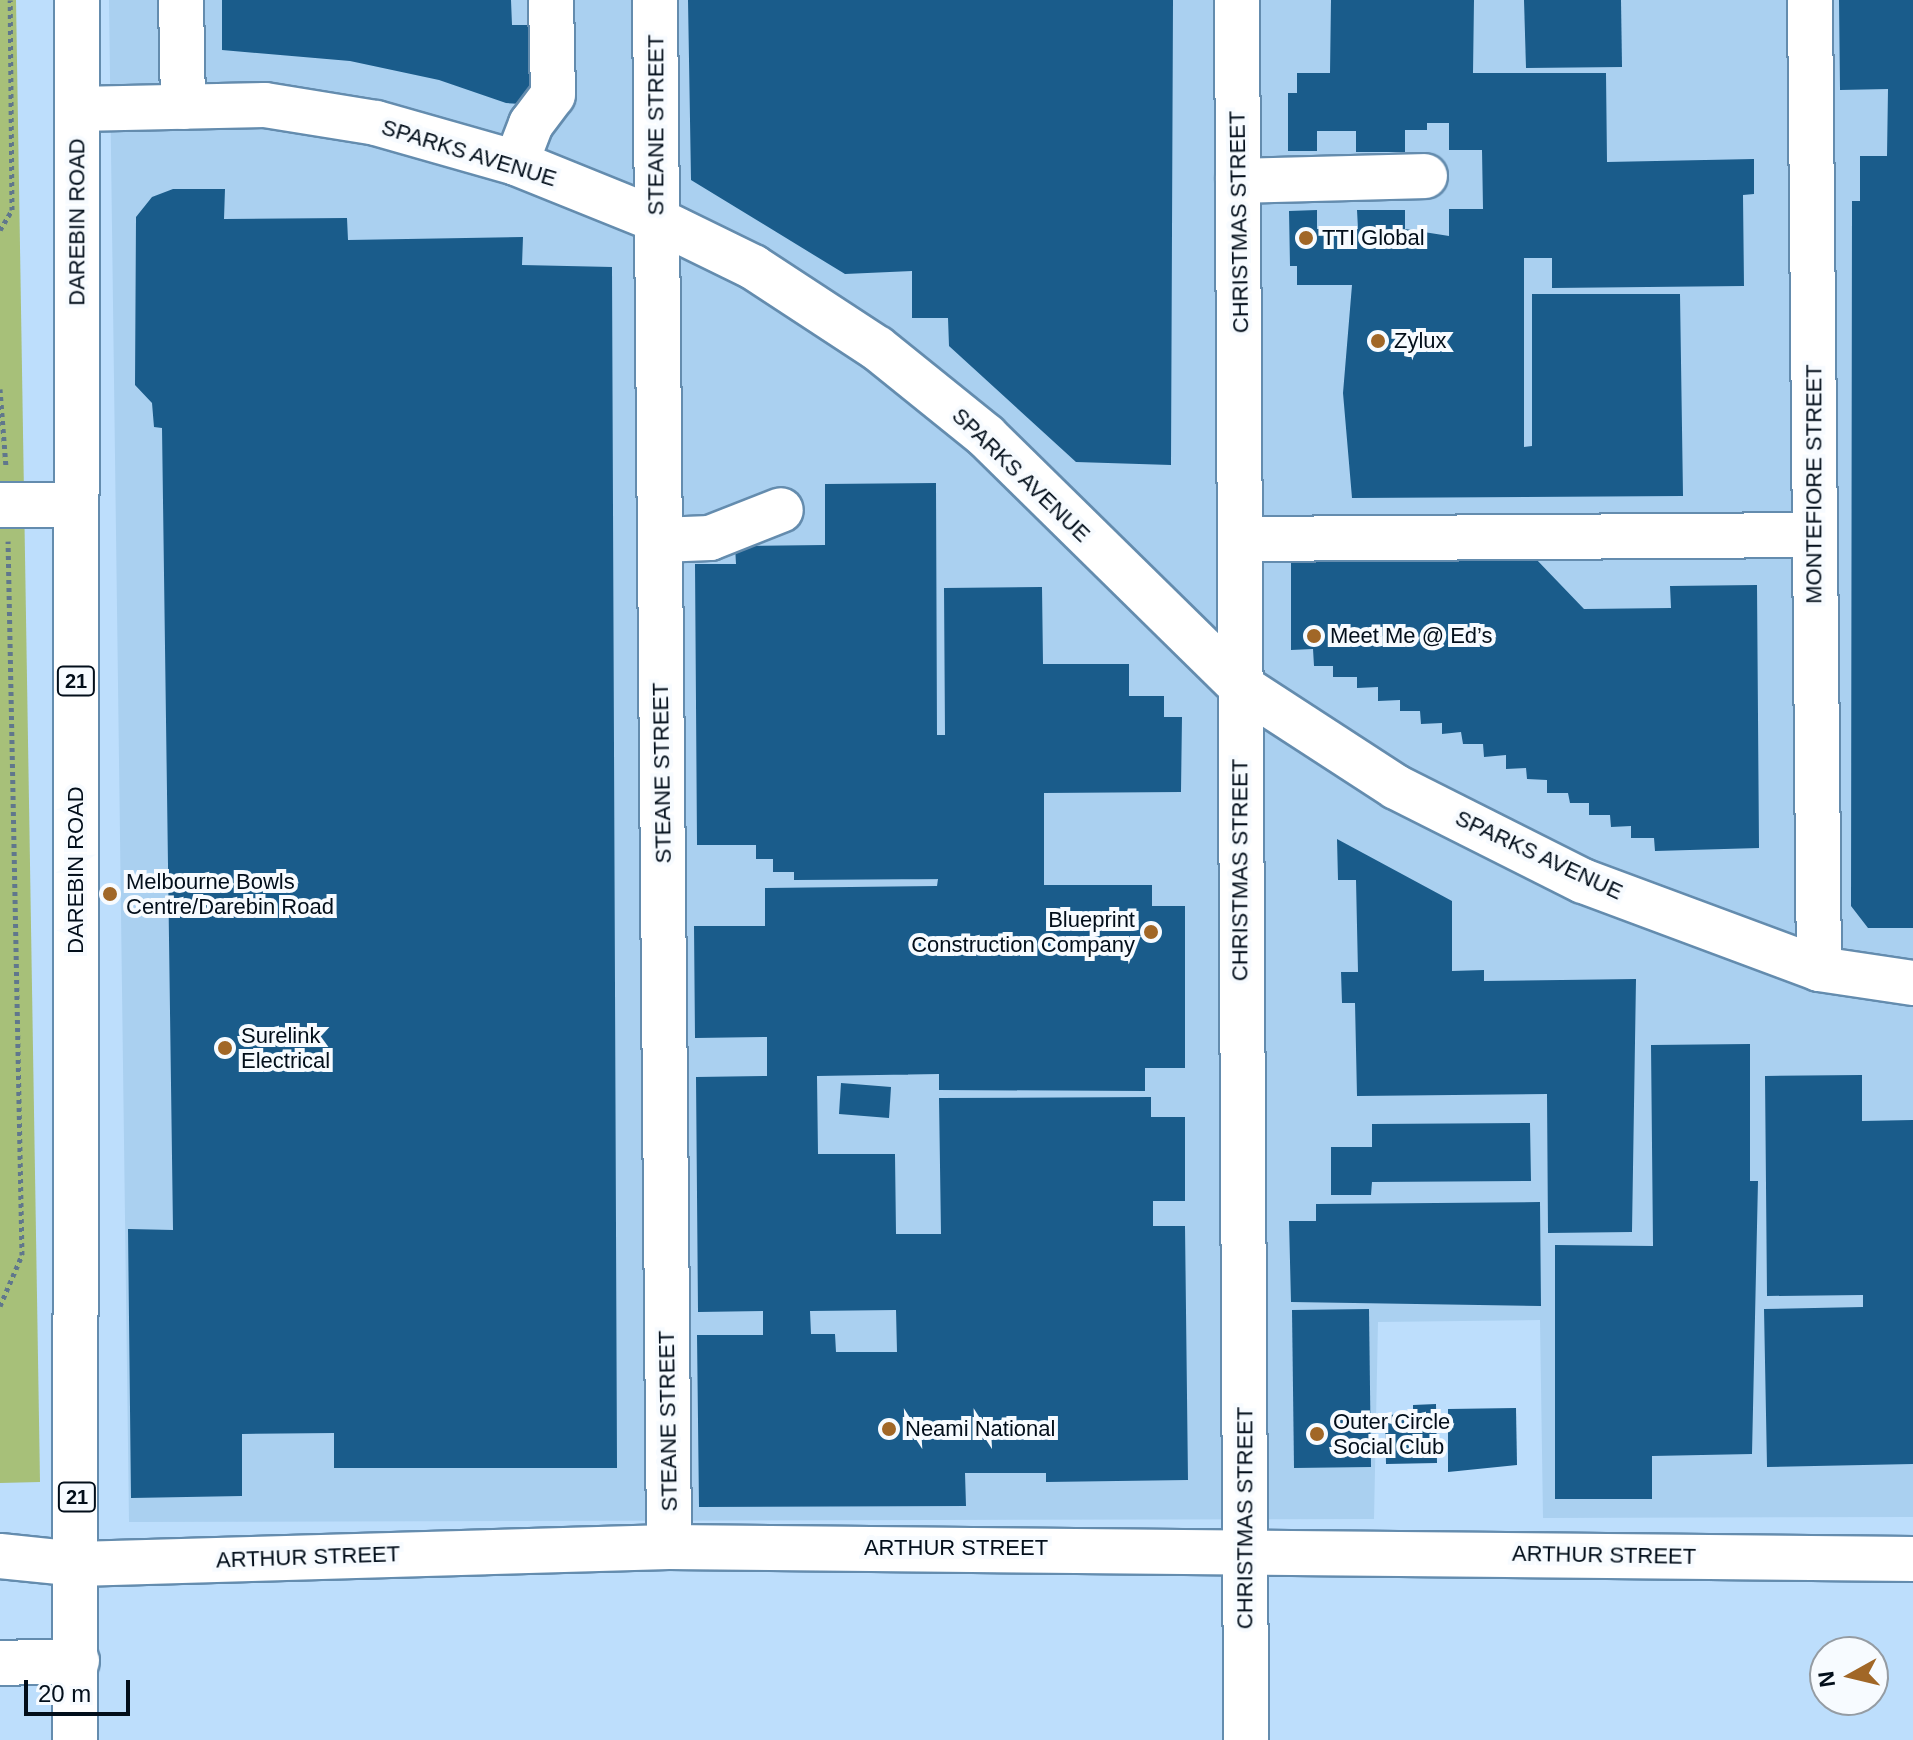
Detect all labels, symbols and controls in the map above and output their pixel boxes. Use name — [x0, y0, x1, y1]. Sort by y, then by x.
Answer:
street label: STEANE STREET — [643, 35, 669, 215]
street label: CHRISTMAS STREET — [1224, 111, 1254, 333]
street label: SPARKS AVENUE — [378, 114, 560, 192]
street label: DAREBIN ROAD — [64, 138, 90, 306]
place label: TTI Global — [1322, 225, 1425, 251]
marker: TTI Global — [1297, 229, 1315, 247]
place label: Zylux — [1394, 328, 1447, 354]
marker: Zylux — [1369, 332, 1387, 350]
street label: MONTEFIORE STREET — [1801, 364, 1827, 604]
street label: SPARKS AVENUE — [946, 402, 1096, 548]
place label: Meet Me @ Ed’s — [1330, 623, 1493, 649]
marker: Meet Me @ Ed’s — [1305, 627, 1323, 645]
road number: 21 — [56, 665, 96, 697]
street label: STEANE STREET — [647, 682, 677, 864]
street label: CHRISTMAS STREET — [1227, 759, 1253, 981]
street label: DAREBIN ROAD — [63, 786, 89, 954]
street label: SPARKS AVENUE — [1451, 804, 1627, 906]
place label: Melbourne Bowls Centre/Darebin Road — [126, 868, 334, 920]
marker: Melbourne Bowls Centre/Darebin Road — [101, 885, 119, 903]
place label: Blueprint Construction Company — [911, 906, 1135, 958]
marker: Blueprint Construction Company — [1142, 923, 1160, 941]
place label: Surelink Electrical — [241, 1022, 330, 1074]
marker: Surelink Electrical — [216, 1039, 234, 1057]
street label: STEANE STREET — [653, 1330, 683, 1512]
street label: CHRISTMAS STREET — [1232, 1407, 1258, 1629]
place label: Outer Circle Social Club — [1333, 1408, 1450, 1460]
place label: Neami National — [905, 1416, 1055, 1442]
marker: Neami National — [880, 1420, 898, 1438]
marker: Outer Circle Social Club — [1308, 1425, 1326, 1443]
road number: 21 — [57, 1481, 97, 1513]
street label: ARTHUR STREET — [864, 1535, 1048, 1561]
street label: ARTHUR STREET — [1512, 1540, 1696, 1570]
street label: ARTHUR STREET — [216, 1541, 400, 1573]
north arrow — [1809, 1636, 1889, 1716]
scale bar — [28, 1664, 134, 1714]
text: N — [1813, 1670, 1840, 1689]
text: 20 m — [38, 1680, 91, 1707]

